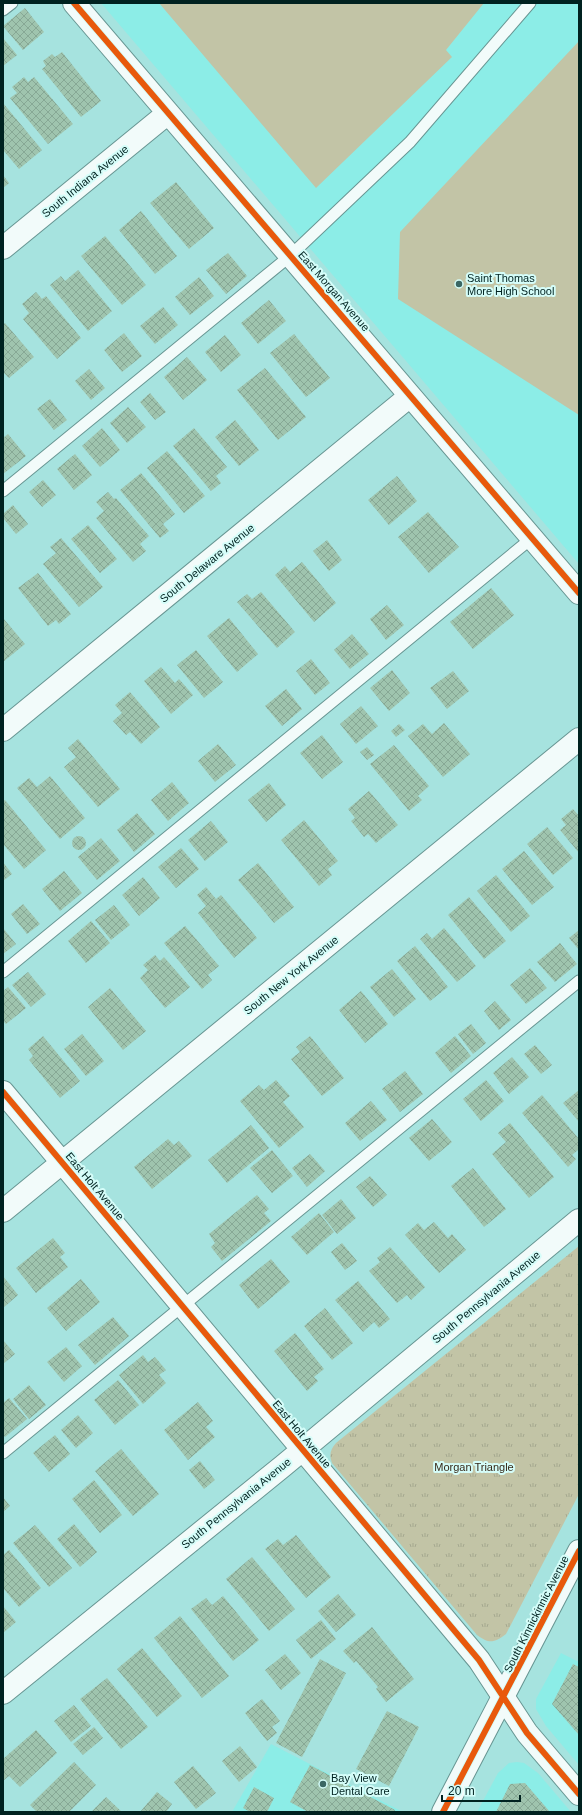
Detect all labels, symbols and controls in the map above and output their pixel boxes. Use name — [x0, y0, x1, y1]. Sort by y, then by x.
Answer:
street label: South Indiana Avenue — [39, 143, 131, 219]
street label: East Morgan Avenue — [296, 249, 372, 333]
place label: Saint Thomas More High School — [467, 272, 554, 297]
marker: Saint Thomas More High School — [454, 279, 464, 289]
street label: South Delaware Avenue — [157, 521, 257, 605]
street label: South New York Avenue — [241, 933, 341, 1017]
street label: East Holt Avenue — [63, 1150, 127, 1222]
street label: South Pennsylvania Avenue — [430, 1248, 542, 1346]
street label: East Holt Avenue — [270, 1398, 334, 1470]
street label: South Pennsylvania Avenue — [179, 1455, 293, 1551]
park label: Morgan Triangle — [434, 1461, 514, 1473]
street label: South Kinnickinnic Avenue — [501, 1554, 571, 1674]
place label: Bay View Dental Care — [331, 1772, 390, 1797]
scale bar — [442, 1777, 520, 1803]
marker: Bay View Dental Care — [318, 1779, 328, 1789]
text: 20 m — [448, 1784, 475, 1798]

